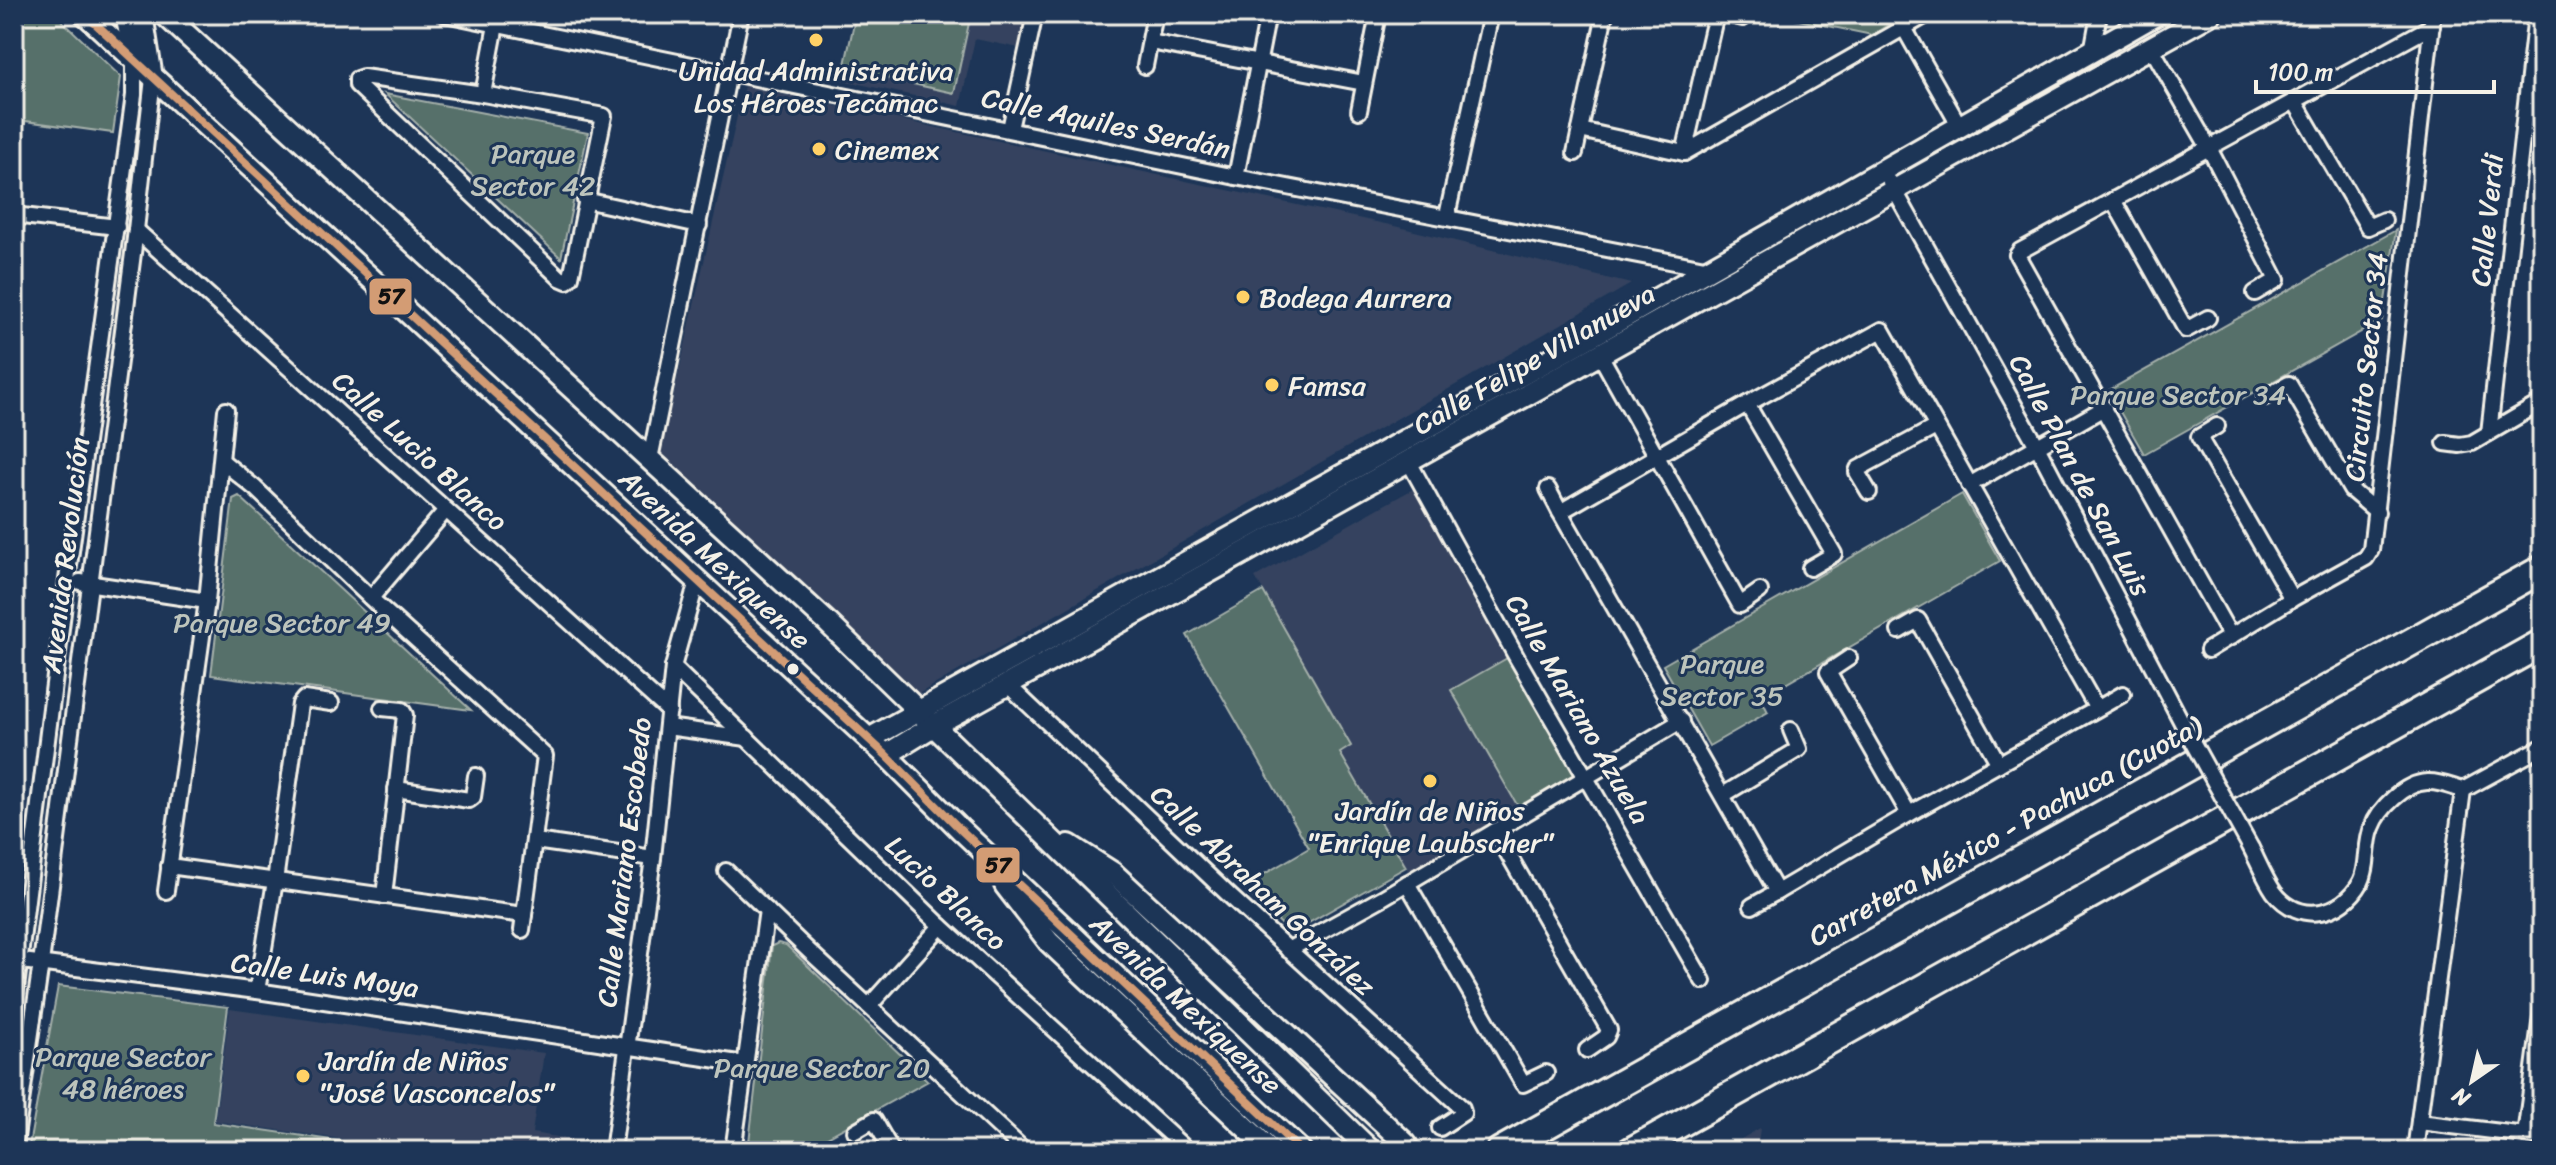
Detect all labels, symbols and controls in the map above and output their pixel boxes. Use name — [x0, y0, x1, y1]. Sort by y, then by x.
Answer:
marker: Unidad Administrativa Los Héroes Tecámac — [807, 31, 825, 49]
scale bar — [2256, 44, 2494, 94]
place label: Unidad Administrativa Los Héroes Tecámac — [678, 46, 954, 127]
text: 100 m — [2268, 51, 2333, 93]
street label: Calle Aquiles Serdán — [977, 73, 1235, 173]
place label: Cinemex — [835, 125, 940, 174]
park label: Parque Sector 42 — [471, 129, 595, 210]
marker: Cinemex — [810, 140, 828, 158]
street label: Calle Verdi — [2456, 150, 2518, 289]
street label: Circuito Sector 34 — [2330, 250, 2402, 484]
street label: Calle Felipe Villanueva — [1403, 269, 1665, 449]
place label: Bodega Aurrera — [1259, 273, 1452, 322]
line badge: 57 — [368, 277, 413, 316]
text: 57 — [378, 277, 406, 316]
marker: Bodega Aurrera — [1234, 288, 1252, 306]
street label: Calle Plan de San Luis — [1995, 345, 2165, 605]
street label: Calle Lucio Blanco — [321, 358, 519, 544]
place label: Famsa — [1288, 361, 1367, 410]
park label: Parque Sector 34 — [2070, 370, 2286, 419]
marker: Famsa — [1263, 376, 1281, 394]
street label: Avenida Revolución — [26, 434, 104, 677]
street label: Avenida Mexiquense — [606, 455, 823, 662]
street label: Calle Mariano Azuela — [1492, 584, 1664, 834]
park label: Parque Sector 49 — [173, 598, 391, 647]
park label: Parque Sector 35 — [1660, 639, 1784, 720]
unlabelled marker — [785, 661, 801, 677]
street label: Carretera México - Pachuca (Cuota) — [1799, 701, 2212, 960]
street label: Calle Mariano Escobedo — [582, 714, 666, 1010]
street label: Calle Abraham González — [1139, 772, 1388, 1009]
marker: Jardín de Niños "Enrique Laubscher" — [1421, 772, 1439, 790]
place label: Jardín de Niños "Enrique Laubscher" — [1307, 786, 1555, 867]
street label: Lucio Blanco — [873, 823, 1019, 963]
line badge: 57 — [975, 846, 1021, 884]
text: 57 — [985, 846, 1013, 885]
street label: Avenida Mexiquense — [1077, 900, 1294, 1107]
street label: Calle Luis Moya — [228, 938, 422, 1012]
park label: Parque Sector 48 héroes — [35, 1032, 212, 1113]
place label: Jardín de Niños "José Vasconcelos" — [318, 1036, 555, 1117]
north arrow — [2432, 1041, 2512, 1121]
park label: Parque Sector 20 — [714, 1043, 930, 1092]
marker: Jardín de Niños "José Vasconcelos" — [294, 1067, 312, 1085]
text: N — [2443, 1076, 2479, 1118]

